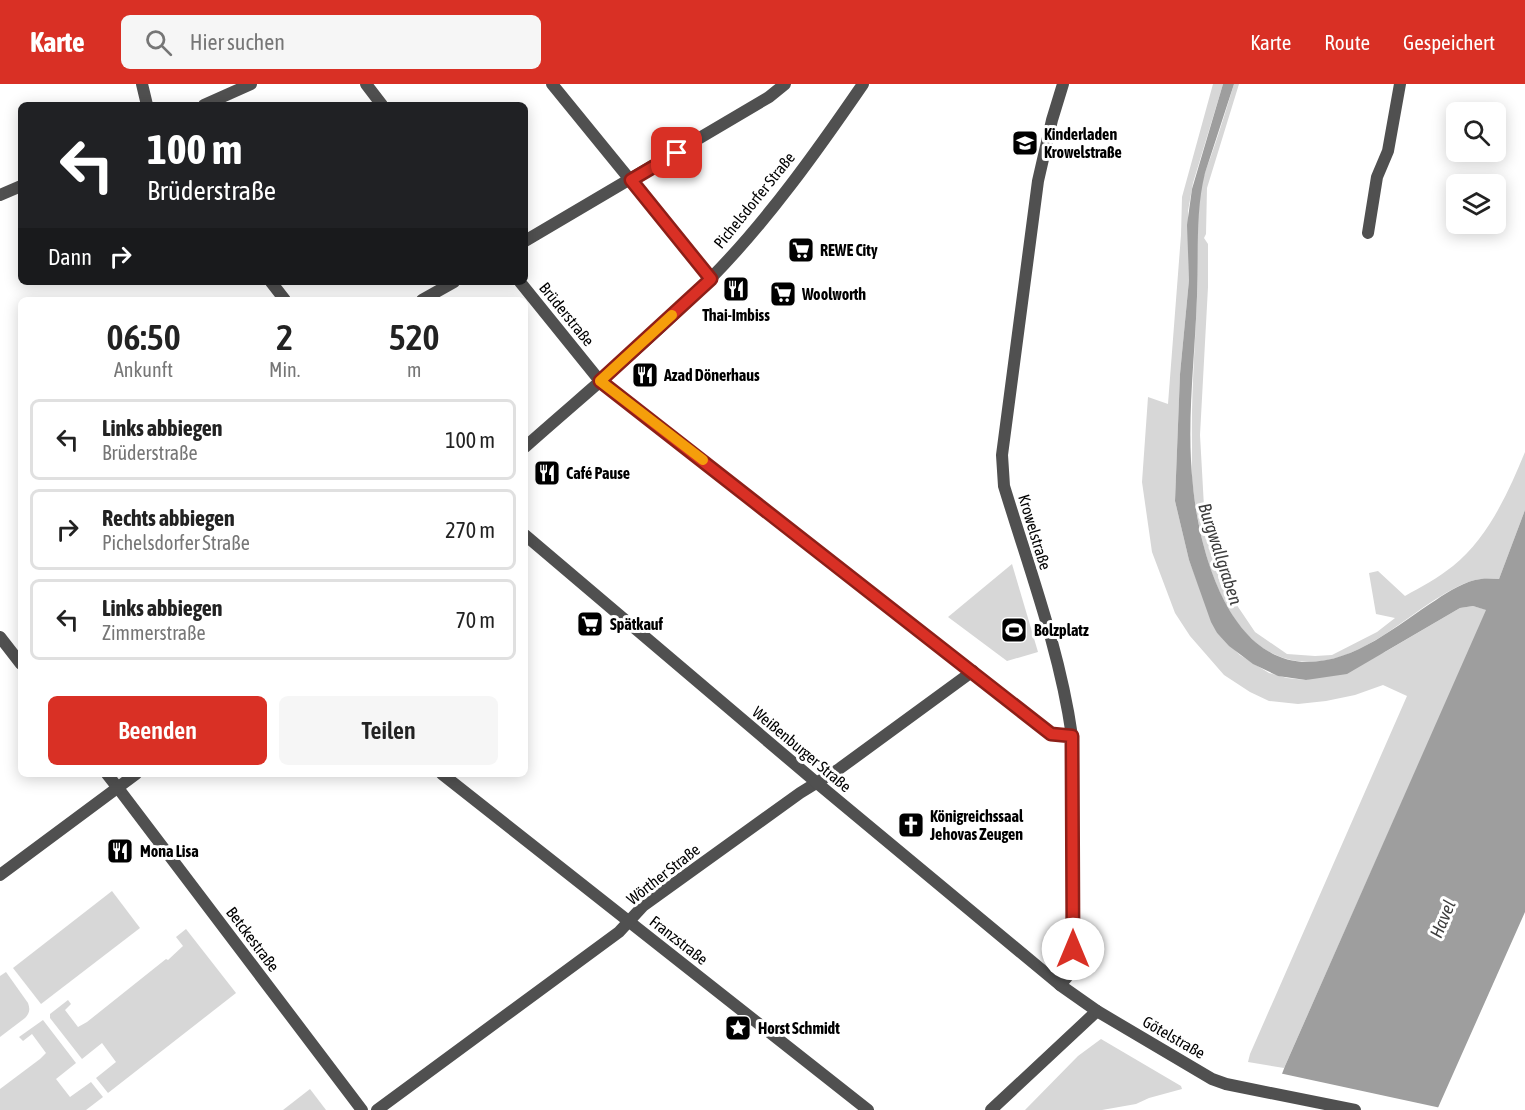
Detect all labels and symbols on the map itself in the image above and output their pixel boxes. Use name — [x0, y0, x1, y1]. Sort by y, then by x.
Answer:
place label: Kinderladen Krowelstraße — [1044, 125, 1122, 161]
pin — [651, 127, 702, 178]
school or university icon: Kinderladen Krowelstraße — [1010, 128, 1040, 158]
street label: Pichelsdorfer Straße — [710, 148, 798, 252]
supermarket icon: REWE City — [786, 235, 816, 265]
place label: REWE City — [820, 241, 878, 259]
restaurant icon: Thai-Imbiss — [721, 274, 751, 304]
street label: Brüderstraße — [536, 279, 598, 349]
supermarket icon: Woolworth — [768, 279, 798, 309]
place label: Woolworth — [801, 285, 866, 303]
place label: Thai-Imbiss — [702, 306, 770, 324]
restaurant icon: Azad Dönerhaus — [630, 360, 660, 390]
place label: Azad Dönerhaus — [663, 366, 760, 384]
restaurant icon: Café Pause — [532, 458, 562, 488]
place label: Café Pause — [566, 464, 630, 482]
street label: Krowelstraße — [1015, 492, 1055, 572]
water label: Burgwallgraben — [1194, 500, 1247, 608]
supermarket icon: Spätkauf — [575, 609, 605, 639]
place label: Spätkauf — [610, 615, 664, 633]
sports icon: Bolzplatz — [999, 615, 1029, 645]
place label: Bolzplatz — [1034, 621, 1089, 639]
street label: Weißenburger Straße — [749, 703, 855, 796]
place label: Königreichssaal Jehovas Zeugen — [929, 807, 1024, 843]
church icon: Königreichssaal Jehovas Zeugen — [896, 810, 926, 840]
restaurant icon: Mona Lisa — [105, 836, 135, 866]
street label: Wörther Straße — [623, 840, 703, 908]
place label: Mona Lisa — [140, 842, 199, 860]
water label: Havel — [1425, 897, 1460, 941]
street label: Betckestraße — [223, 903, 283, 975]
street label: Franzstraße — [647, 912, 711, 968]
position arrow — [1041, 917, 1105, 981]
street label: Götelstraße — [1140, 1012, 1208, 1062]
place icon: Horst Schmidt — [723, 1013, 753, 1043]
place label: Horst Schmidt — [758, 1019, 840, 1037]

